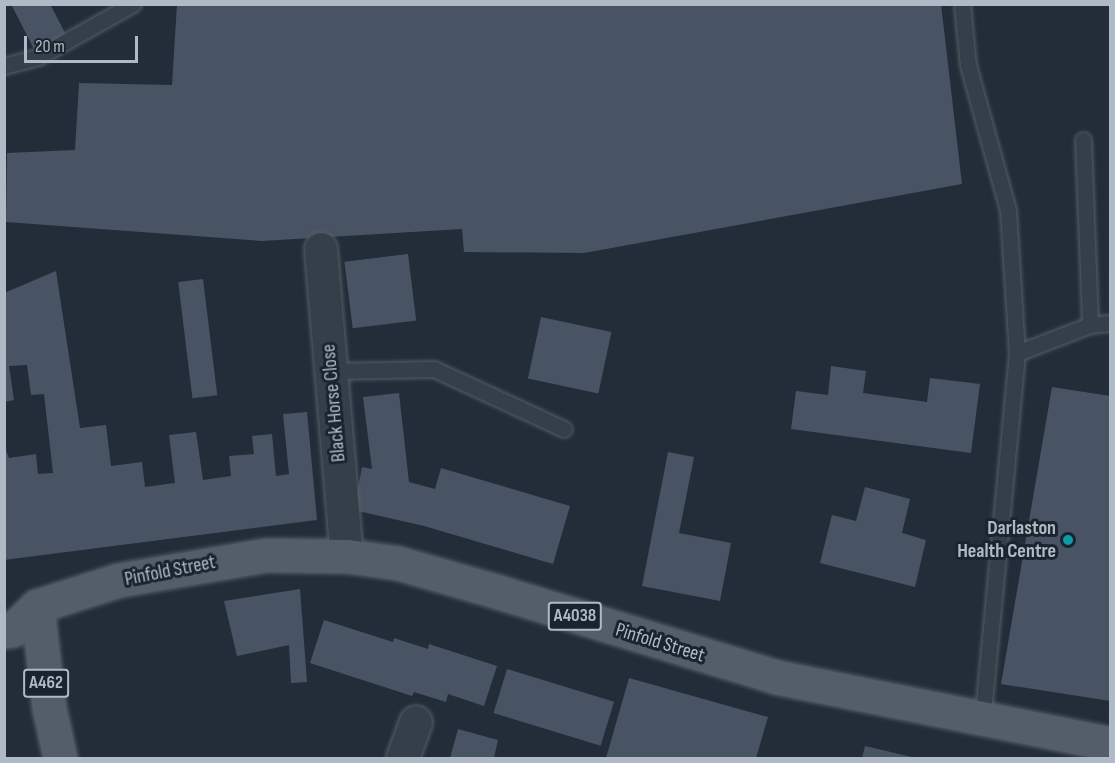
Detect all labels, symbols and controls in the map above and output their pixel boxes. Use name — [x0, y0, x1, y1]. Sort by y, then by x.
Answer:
scale bar — [27, 24, 141, 62]
text: 20 m — [35, 36, 65, 57]
street label: Black Horse Close — [317, 343, 351, 463]
place label: Darlaston Health Centre — [957, 516, 1056, 563]
marker: Darlaston Health Centre — [1061, 533, 1075, 547]
street label: Pinfold Street — [123, 550, 217, 592]
road number: A4038 — [546, 601, 604, 631]
street label: Pinfold Street — [613, 618, 707, 668]
road number: A462 — [22, 668, 70, 698]

